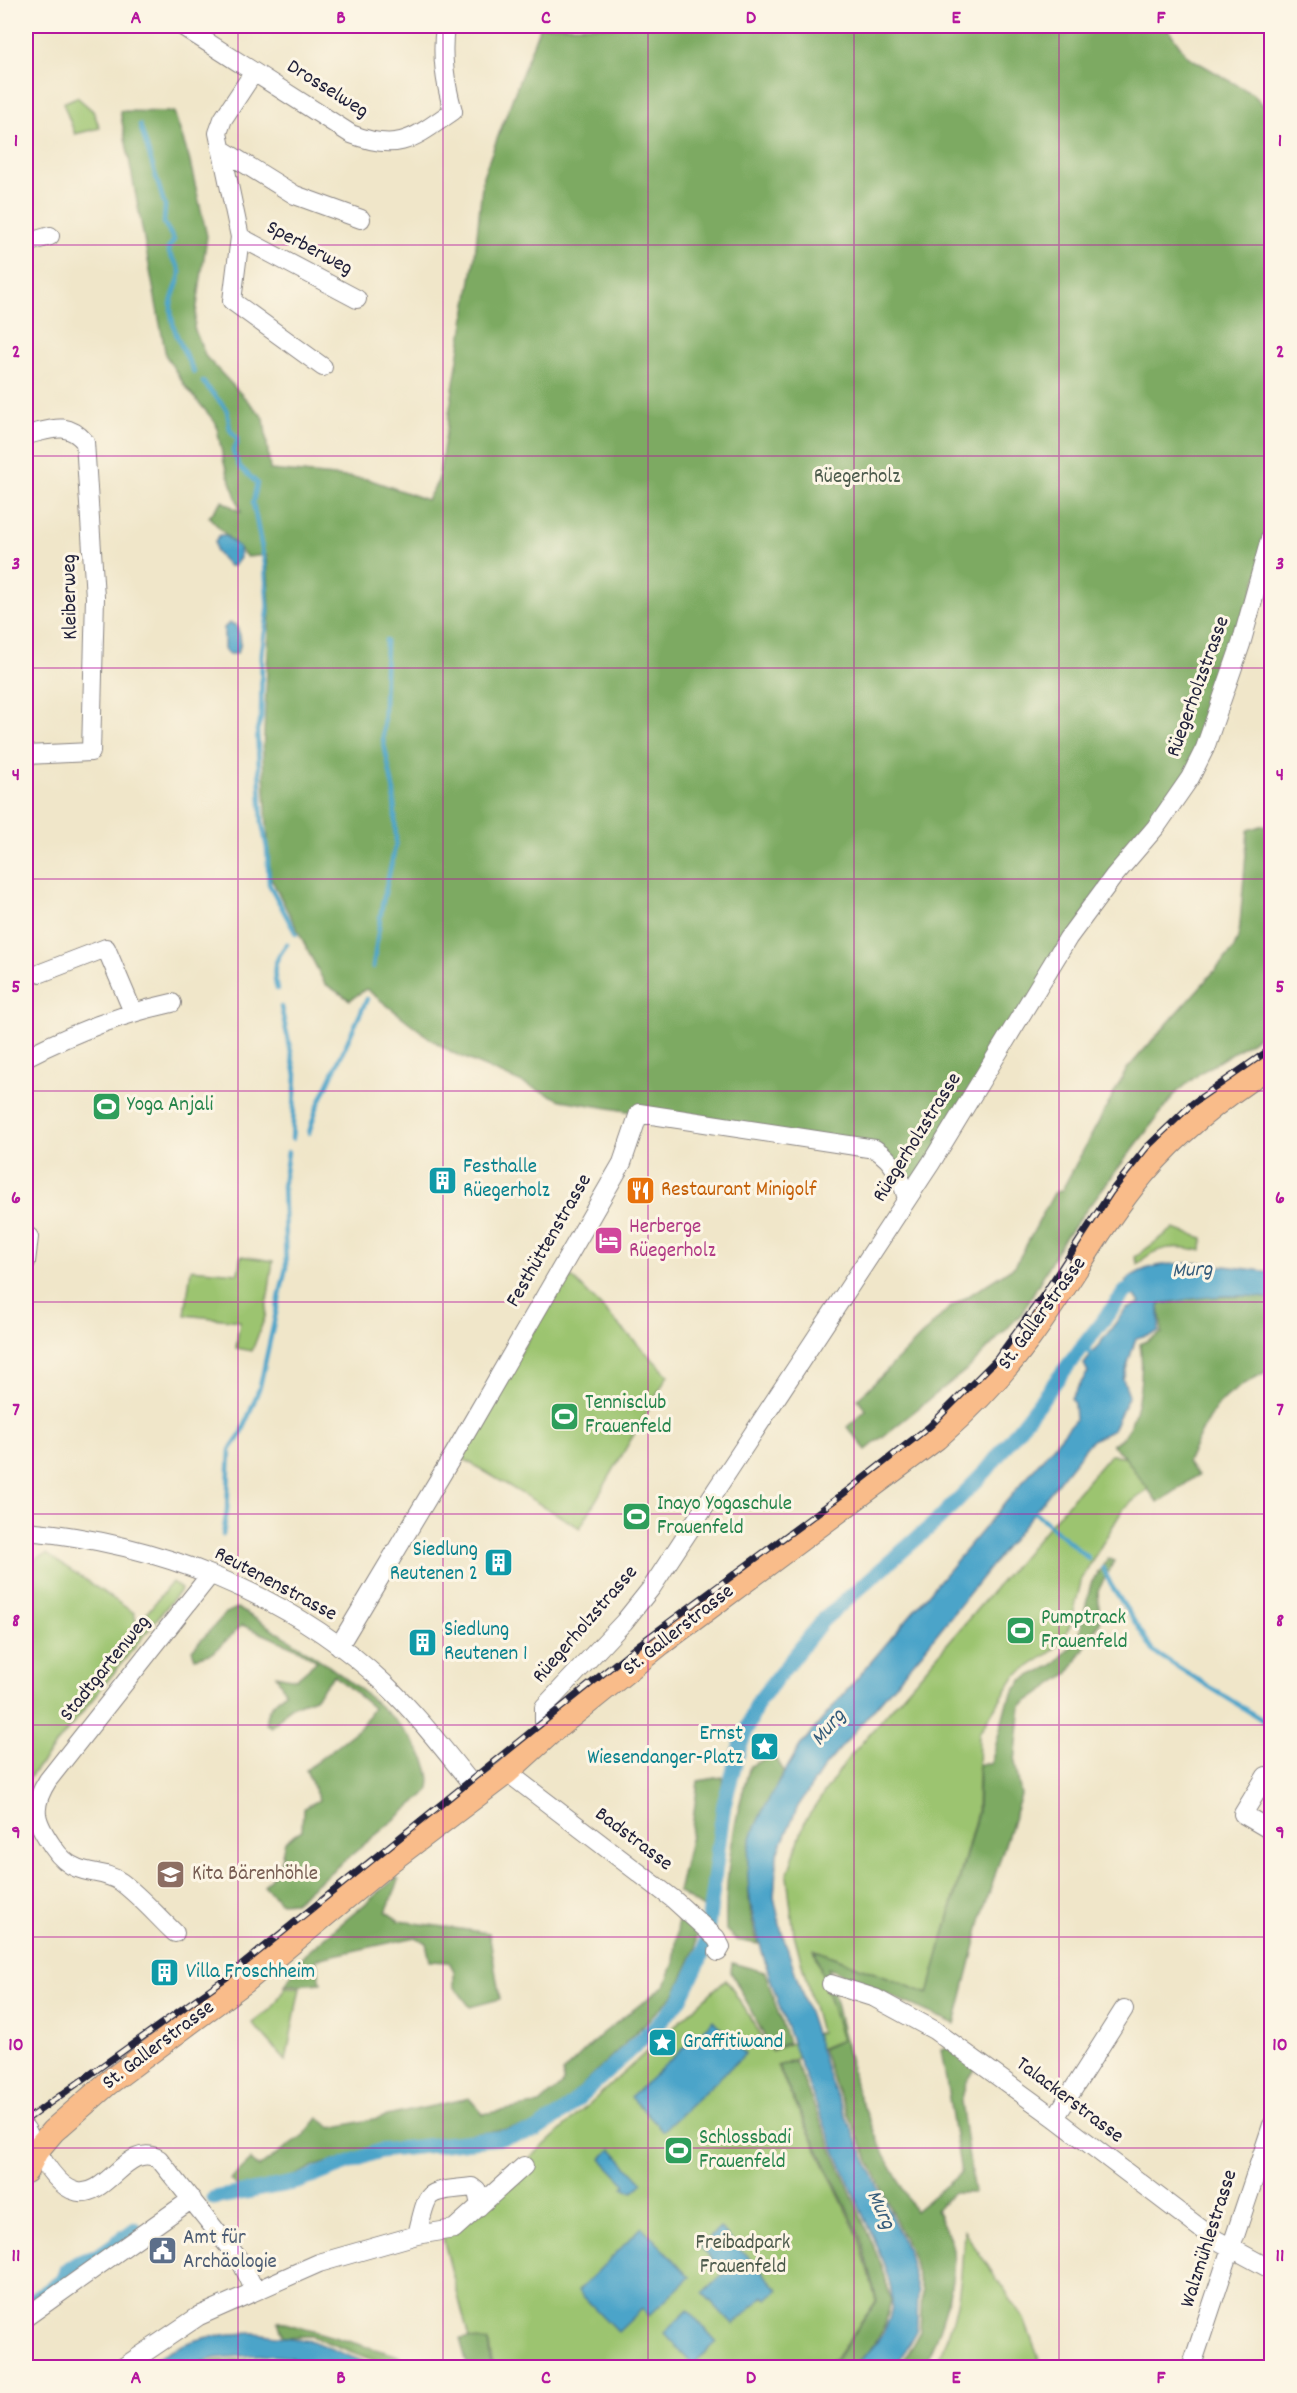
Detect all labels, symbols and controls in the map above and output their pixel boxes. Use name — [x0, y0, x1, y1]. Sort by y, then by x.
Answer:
text: A — [131, 5, 142, 33]
text: B — [336, 5, 346, 33]
text: C — [541, 5, 551, 33]
text: D — [746, 5, 757, 33]
text: E — [951, 5, 961, 33]
text: F — [1157, 5, 1167, 33]
street label: Drosselweg — [280, 53, 374, 127]
text: 1 — [14, 128, 18, 156]
text: 1 — [1278, 128, 1282, 156]
street label: Sperberweg — [260, 214, 358, 284]
text: 2 — [12, 339, 20, 367]
text: 2 — [1276, 339, 1284, 367]
park label: Rüegerholz — [814, 463, 900, 493]
text: 3 — [12, 551, 20, 579]
text: 3 — [1276, 551, 1284, 579]
street label: Kleiberweg — [55, 554, 87, 640]
street label: Rüegerholzstrasse — [1160, 612, 1238, 762]
text: 4 — [12, 762, 20, 790]
text: 4 — [1276, 762, 1284, 790]
text: 5 — [11, 974, 21, 1002]
text: 5 — [1275, 974, 1285, 1002]
street label: Rüegerholzstrasse — [866, 1067, 970, 1209]
sports icon: Yoga Anjali — [90, 1090, 122, 1122]
place label: Yoga Anjali — [127, 1091, 213, 1121]
place label: Festhalle Rüegerholz — [463, 1153, 550, 1207]
building icon: Festhalle Rüegerholz — [426, 1164, 458, 1196]
street label: Festhüttenstrasse — [500, 1169, 600, 1313]
restaurant icon: Restaurant Minigolf — [624, 1175, 656, 1207]
place label: Restaurant Minigolf — [661, 1176, 817, 1206]
text: 6 — [11, 1185, 21, 1213]
text: 6 — [1275, 1185, 1285, 1213]
place label: Herberge Rüegerholz — [629, 1213, 716, 1267]
hotel icon: Herberge Rüegerholz — [592, 1224, 624, 1256]
street label: St. Gallerstrasse — [992, 1251, 1094, 1377]
water label: Murg — [1171, 1254, 1214, 1288]
place label: Tennisclub Frauenfeld — [585, 1389, 671, 1443]
text: 7 — [12, 1397, 20, 1425]
text: 7 — [1276, 1397, 1284, 1425]
sports icon: Tennisclub Frauenfeld — [548, 1400, 580, 1432]
place label: Inayo Yogaschule Frauenfeld — [657, 1490, 792, 1544]
sports icon: Inayo Yogaschule Frauenfeld — [620, 1501, 652, 1533]
place label: Siedlung Reutenen 2 — [390, 1536, 478, 1590]
street label: Reutenenstrasse — [208, 1540, 342, 1630]
building icon: Siedlung Reutenen 2 — [483, 1547, 515, 1579]
street label: Rüegerholzstrasse — [526, 1559, 646, 1691]
street label: St. Gallerstrasse — [617, 1578, 741, 1684]
place label: Pumptrack Frauenfeld — [1041, 1604, 1127, 1658]
text: 8 — [12, 1608, 20, 1636]
text: 8 — [1276, 1608, 1284, 1636]
street label: Stadtgartenweg — [53, 1609, 159, 1729]
sports icon: Pumptrack Frauenfeld — [1004, 1615, 1036, 1647]
place label: Siedlung Reutenen 1 — [444, 1616, 528, 1670]
building icon: Siedlung Reutenen 1 — [407, 1627, 439, 1659]
water label: Murg — [804, 1702, 855, 1753]
place label: Ernst Wiesendanger-Platz — [587, 1720, 743, 1774]
place icon: Ernst Wiesendanger-Platz — [748, 1731, 780, 1763]
street label: Badstrasse — [588, 1801, 678, 1879]
text: 9 — [11, 1820, 21, 1848]
text: 9 — [1275, 1820, 1285, 1848]
school or university icon: Kita Bärenhöhle — [155, 1859, 187, 1891]
place label: Kita Bärenhöhle — [192, 1860, 318, 1890]
building icon: Villa Froschheim — [149, 1957, 181, 1989]
place label: Villa Froschheim — [186, 1958, 315, 1988]
street label: St. Gallerstrasse — [96, 1994, 222, 2098]
place icon: Graffitiwand — [646, 2027, 678, 2059]
place label: Graffitiwand — [683, 2028, 783, 2058]
text: 10 — [8, 2032, 24, 2060]
text: 10 — [1272, 2032, 1288, 2060]
street label: Talackerstrasse — [1009, 2050, 1129, 2152]
place label: Schlossbadi Frauenfeld — [699, 2124, 791, 2178]
sports icon: Schlossbadi Frauenfeld — [662, 2135, 694, 2167]
street label: Walzmühlestrasse — [1174, 2166, 1246, 2312]
water label: Murg — [857, 2185, 903, 2236]
place label: Amt für Archäologie — [183, 2224, 277, 2278]
park label: Freibadpark Frauenfeld — [696, 2229, 790, 2283]
public building icon: Amt für Archäologie — [146, 2235, 178, 2267]
text: 11 — [12, 2243, 20, 2271]
text: 11 — [1276, 2243, 1284, 2271]
text: A — [131, 2365, 142, 2393]
text: B — [336, 2365, 346, 2393]
text: C — [541, 2365, 551, 2393]
text: D — [746, 2365, 757, 2393]
text: E — [951, 2365, 961, 2393]
text: F — [1157, 2365, 1167, 2393]

